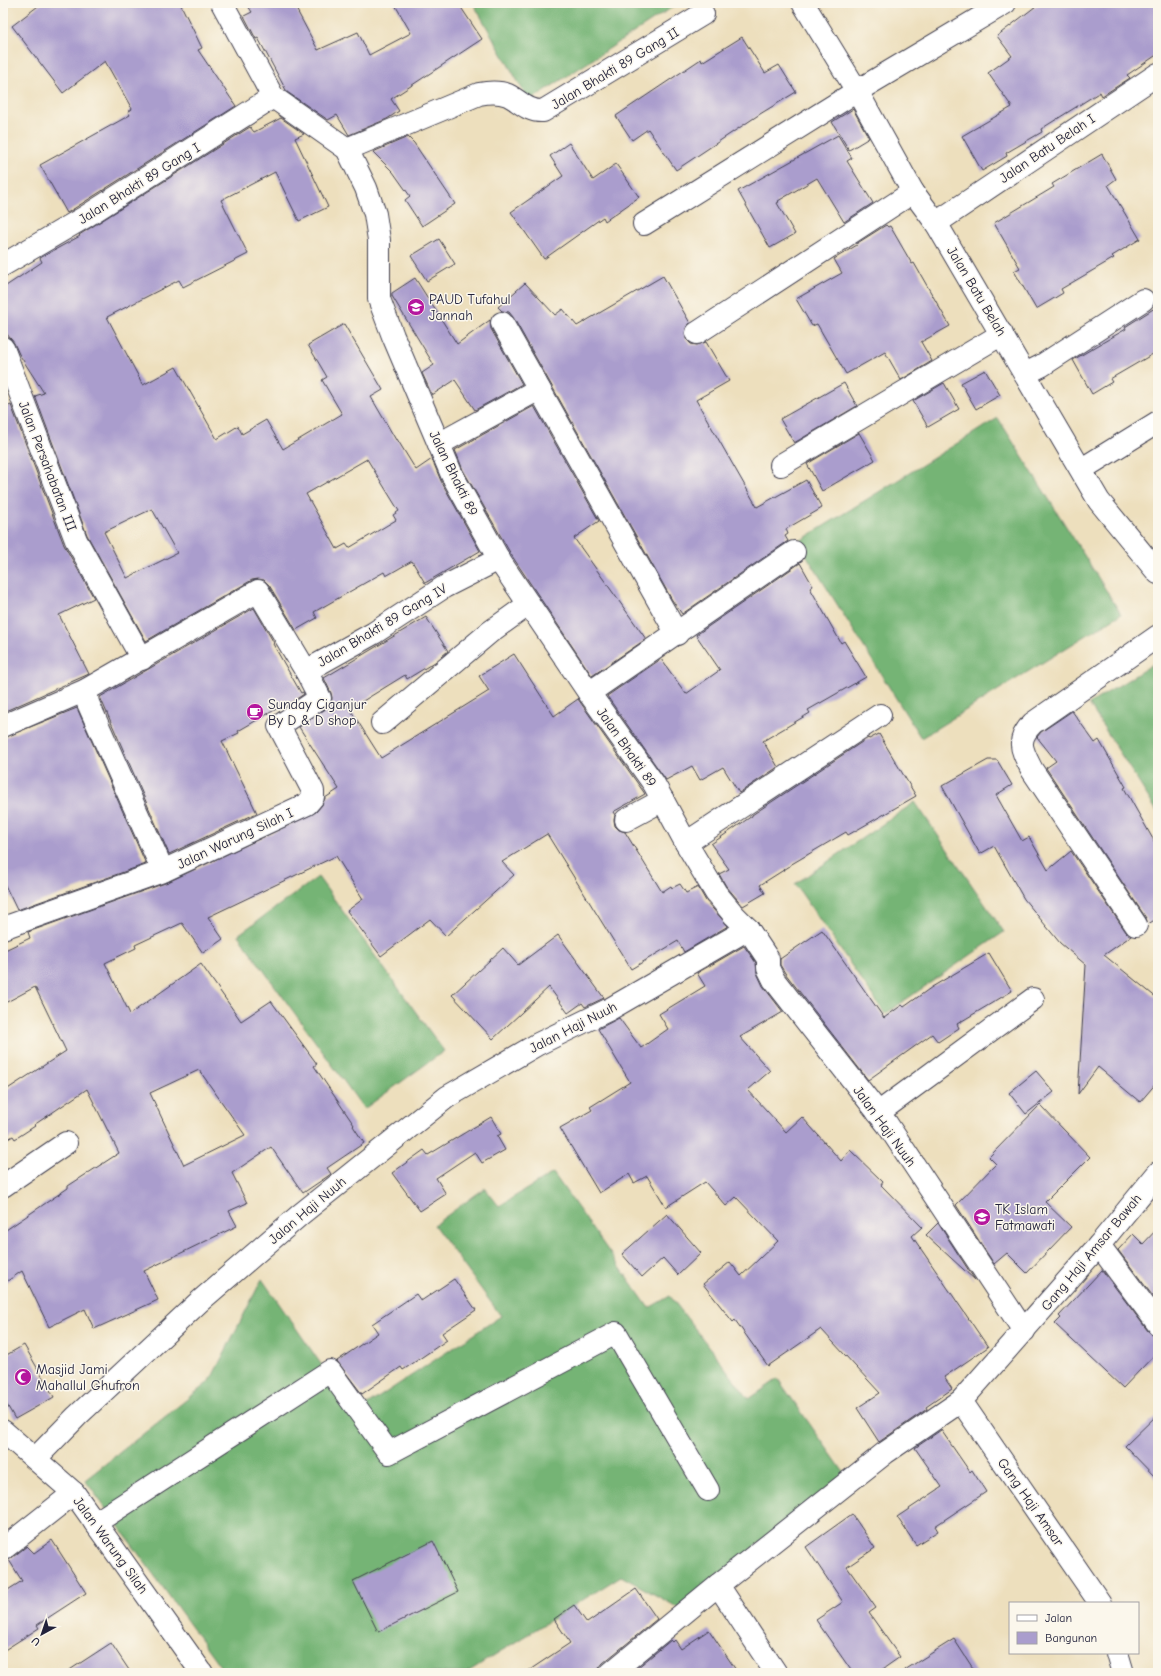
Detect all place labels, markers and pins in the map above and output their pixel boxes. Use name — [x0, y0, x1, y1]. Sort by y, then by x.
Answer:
place label: PAUD Tufahul Jannah — [429, 291, 511, 324]
school or university icon: PAUD Tufahul Jannah — [406, 297, 426, 317]
place label: Sunday Ciganjur By D & D shop — [268, 696, 367, 729]
cafe icon: Sunday Ciganjur By D & D shop — [245, 702, 265, 722]
place label: TK Islam Fatmawati — [995, 1201, 1055, 1234]
school or university icon: TK Islam Fatmawati — [972, 1207, 992, 1227]
place label: Masjid Jami Mahallul Ghufron — [36, 1361, 140, 1394]
mosque icon: Masjid Jami Mahallul Ghufron — [13, 1367, 33, 1387]

